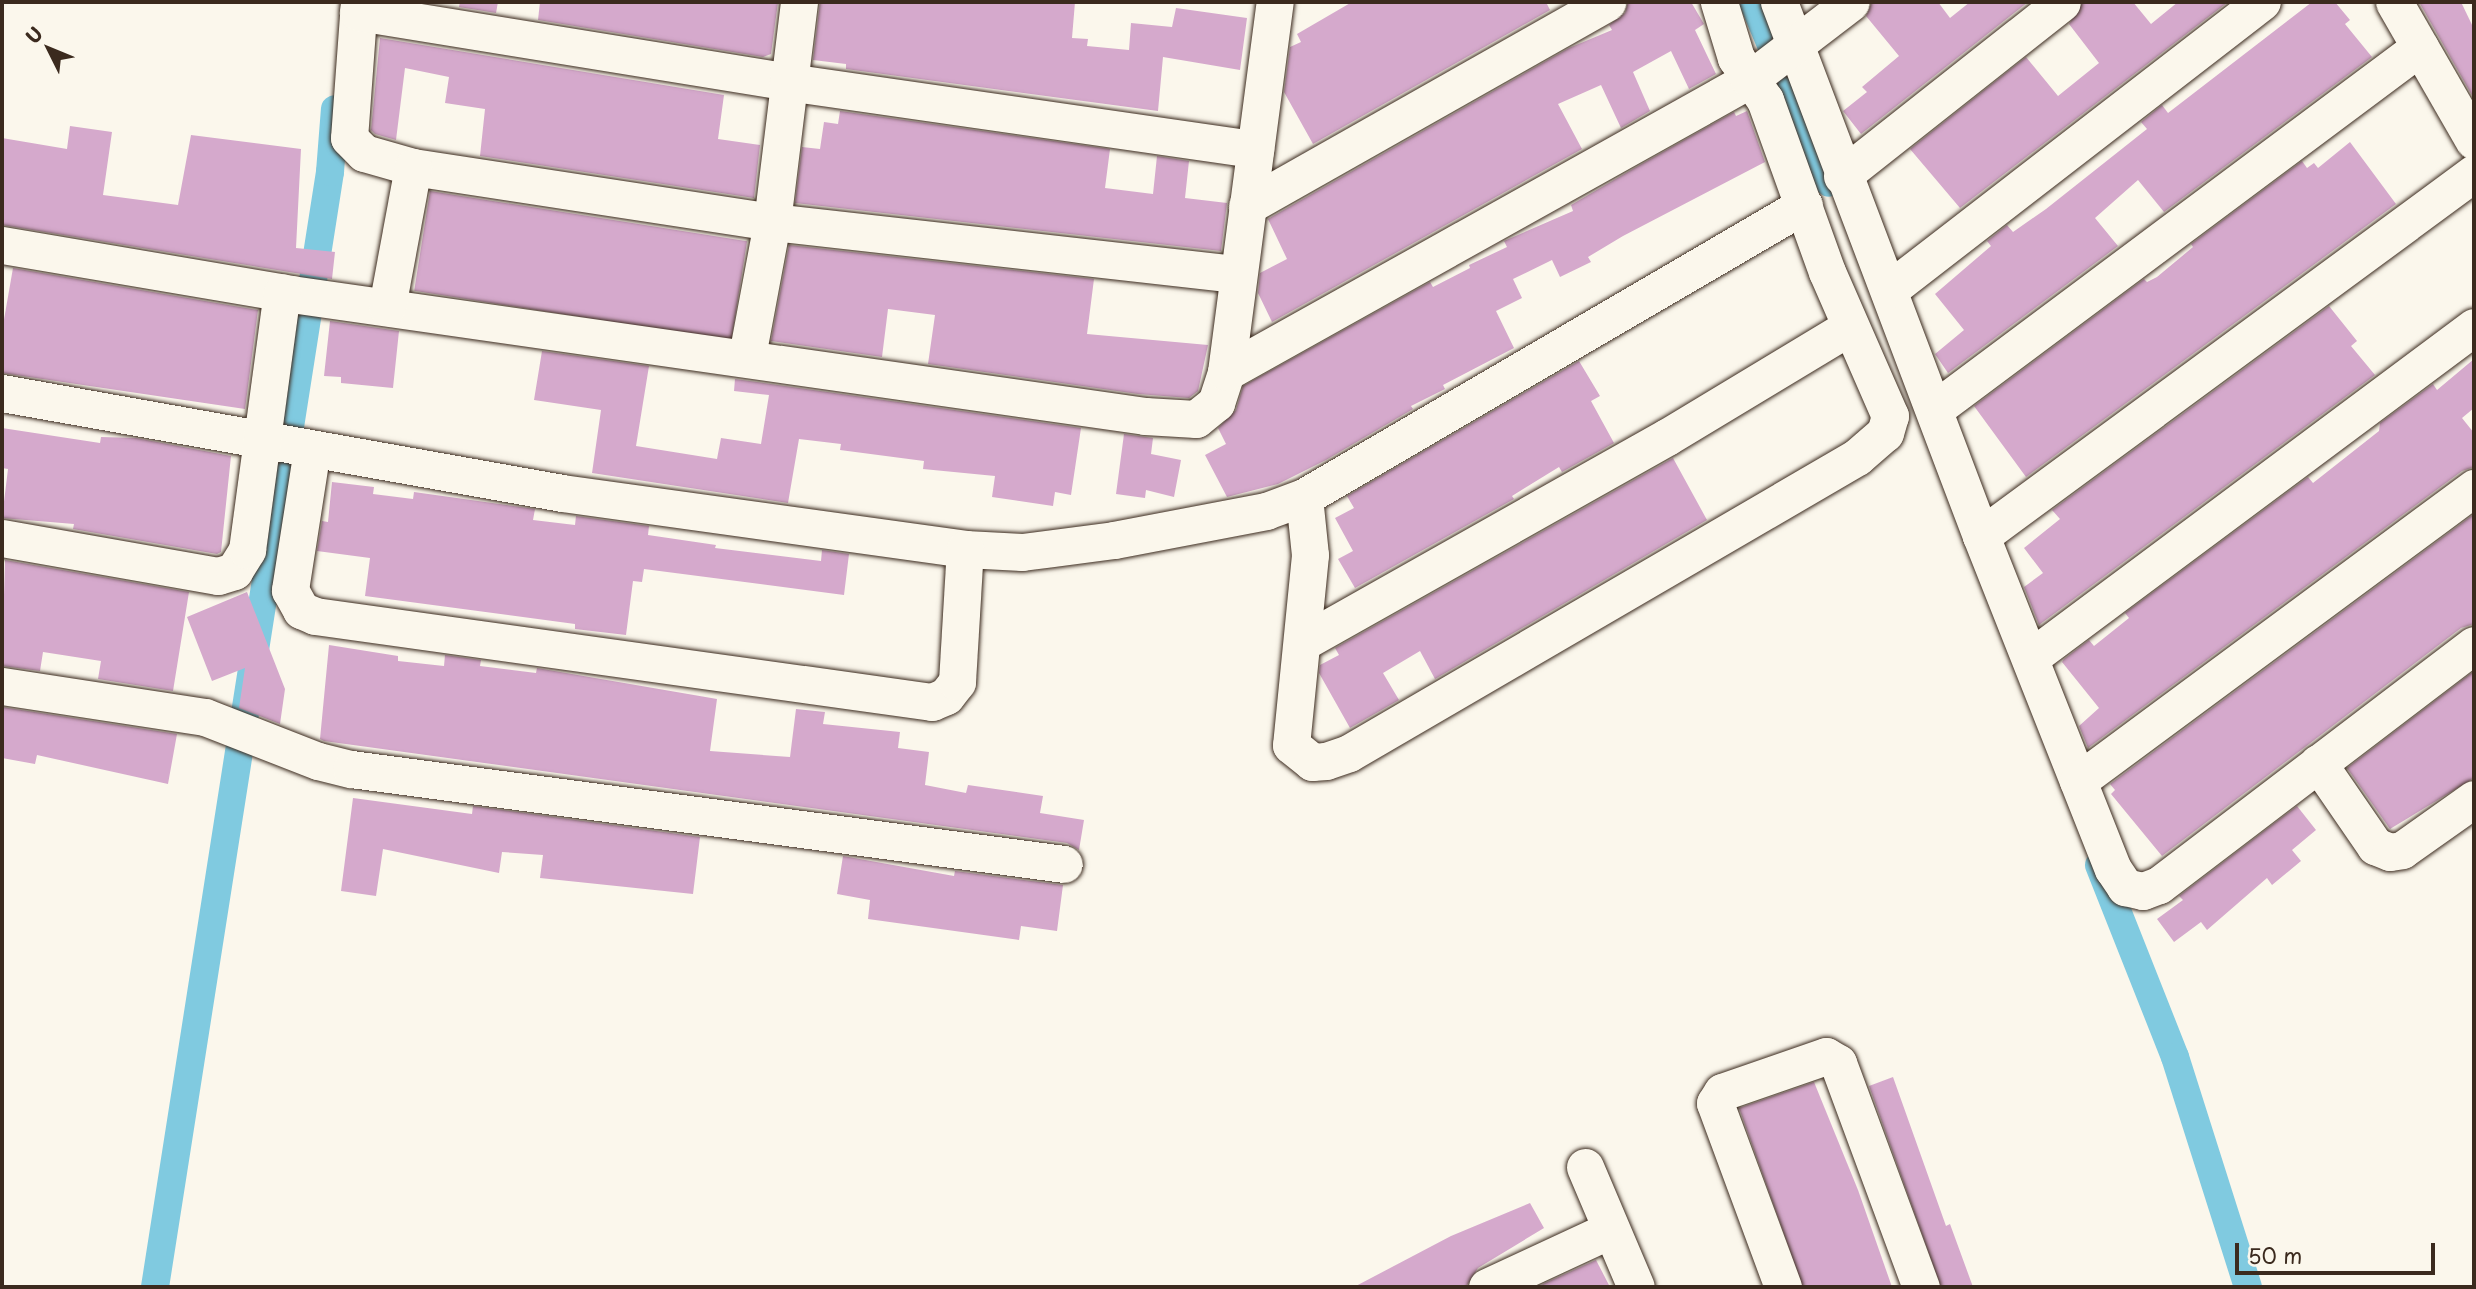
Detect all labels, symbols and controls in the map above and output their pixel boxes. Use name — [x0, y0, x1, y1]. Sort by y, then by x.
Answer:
north arrow — [14, 14, 84, 84]
text: U — [18, 20, 49, 50]
scale bar — [2238, 1230, 2438, 1274]
text: 50 m — [2248, 1239, 2302, 1271]

